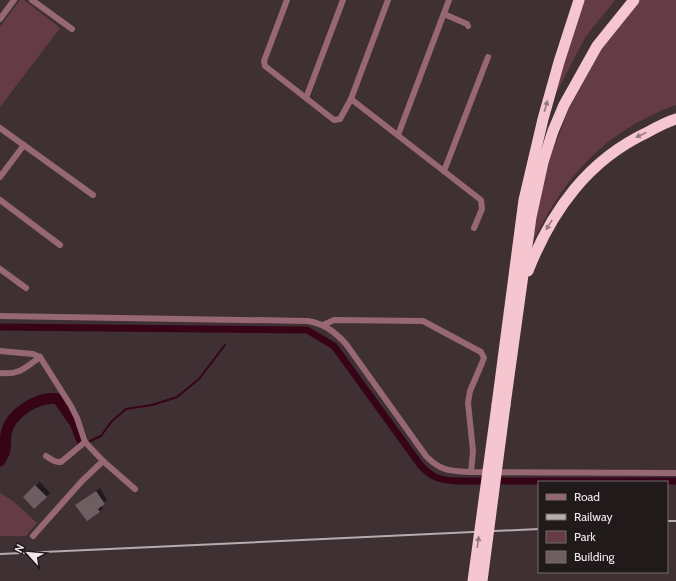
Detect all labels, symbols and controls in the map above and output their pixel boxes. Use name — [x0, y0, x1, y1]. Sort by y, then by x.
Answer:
one-way arrow — [543, 100, 549, 112]
one-way arrow — [635, 132, 646, 138]
one-way arrow — [546, 219, 553, 231]
legend — [538, 481, 668, 573]
text: Road — [574, 489, 600, 504]
text: Railway — [574, 509, 612, 524]
text: Park — [574, 529, 596, 544]
north arrow — [8, 533, 48, 573]
one-way arrow — [475, 536, 481, 548]
text: N — [11, 542, 27, 555]
text: Building — [574, 549, 616, 564]

